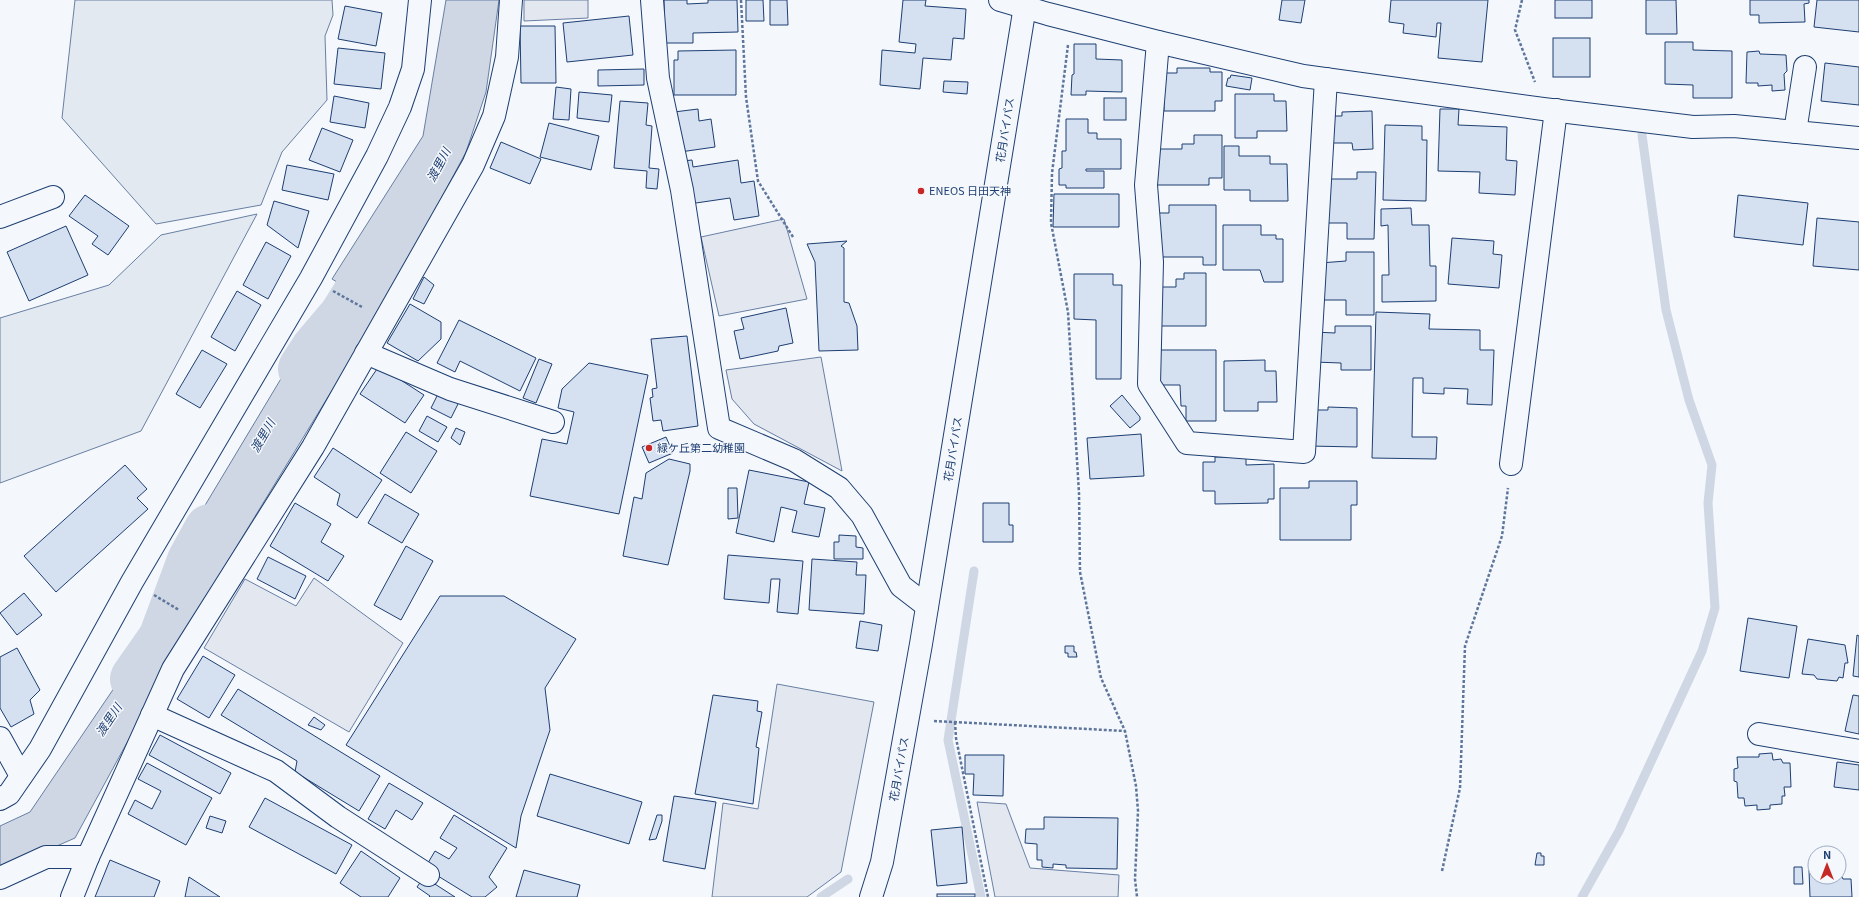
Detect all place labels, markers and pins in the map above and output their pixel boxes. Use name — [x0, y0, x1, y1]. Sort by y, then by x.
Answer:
place label: ENEOS 日田天神 — [929, 182, 1011, 198]
marker: ENEOS 日田天神 — [916, 186, 926, 196]
place label: 緑ケ丘第二幼稚園 — [657, 439, 745, 455]
marker: 緑ケ丘第二幼稚園 — [644, 443, 654, 453]

